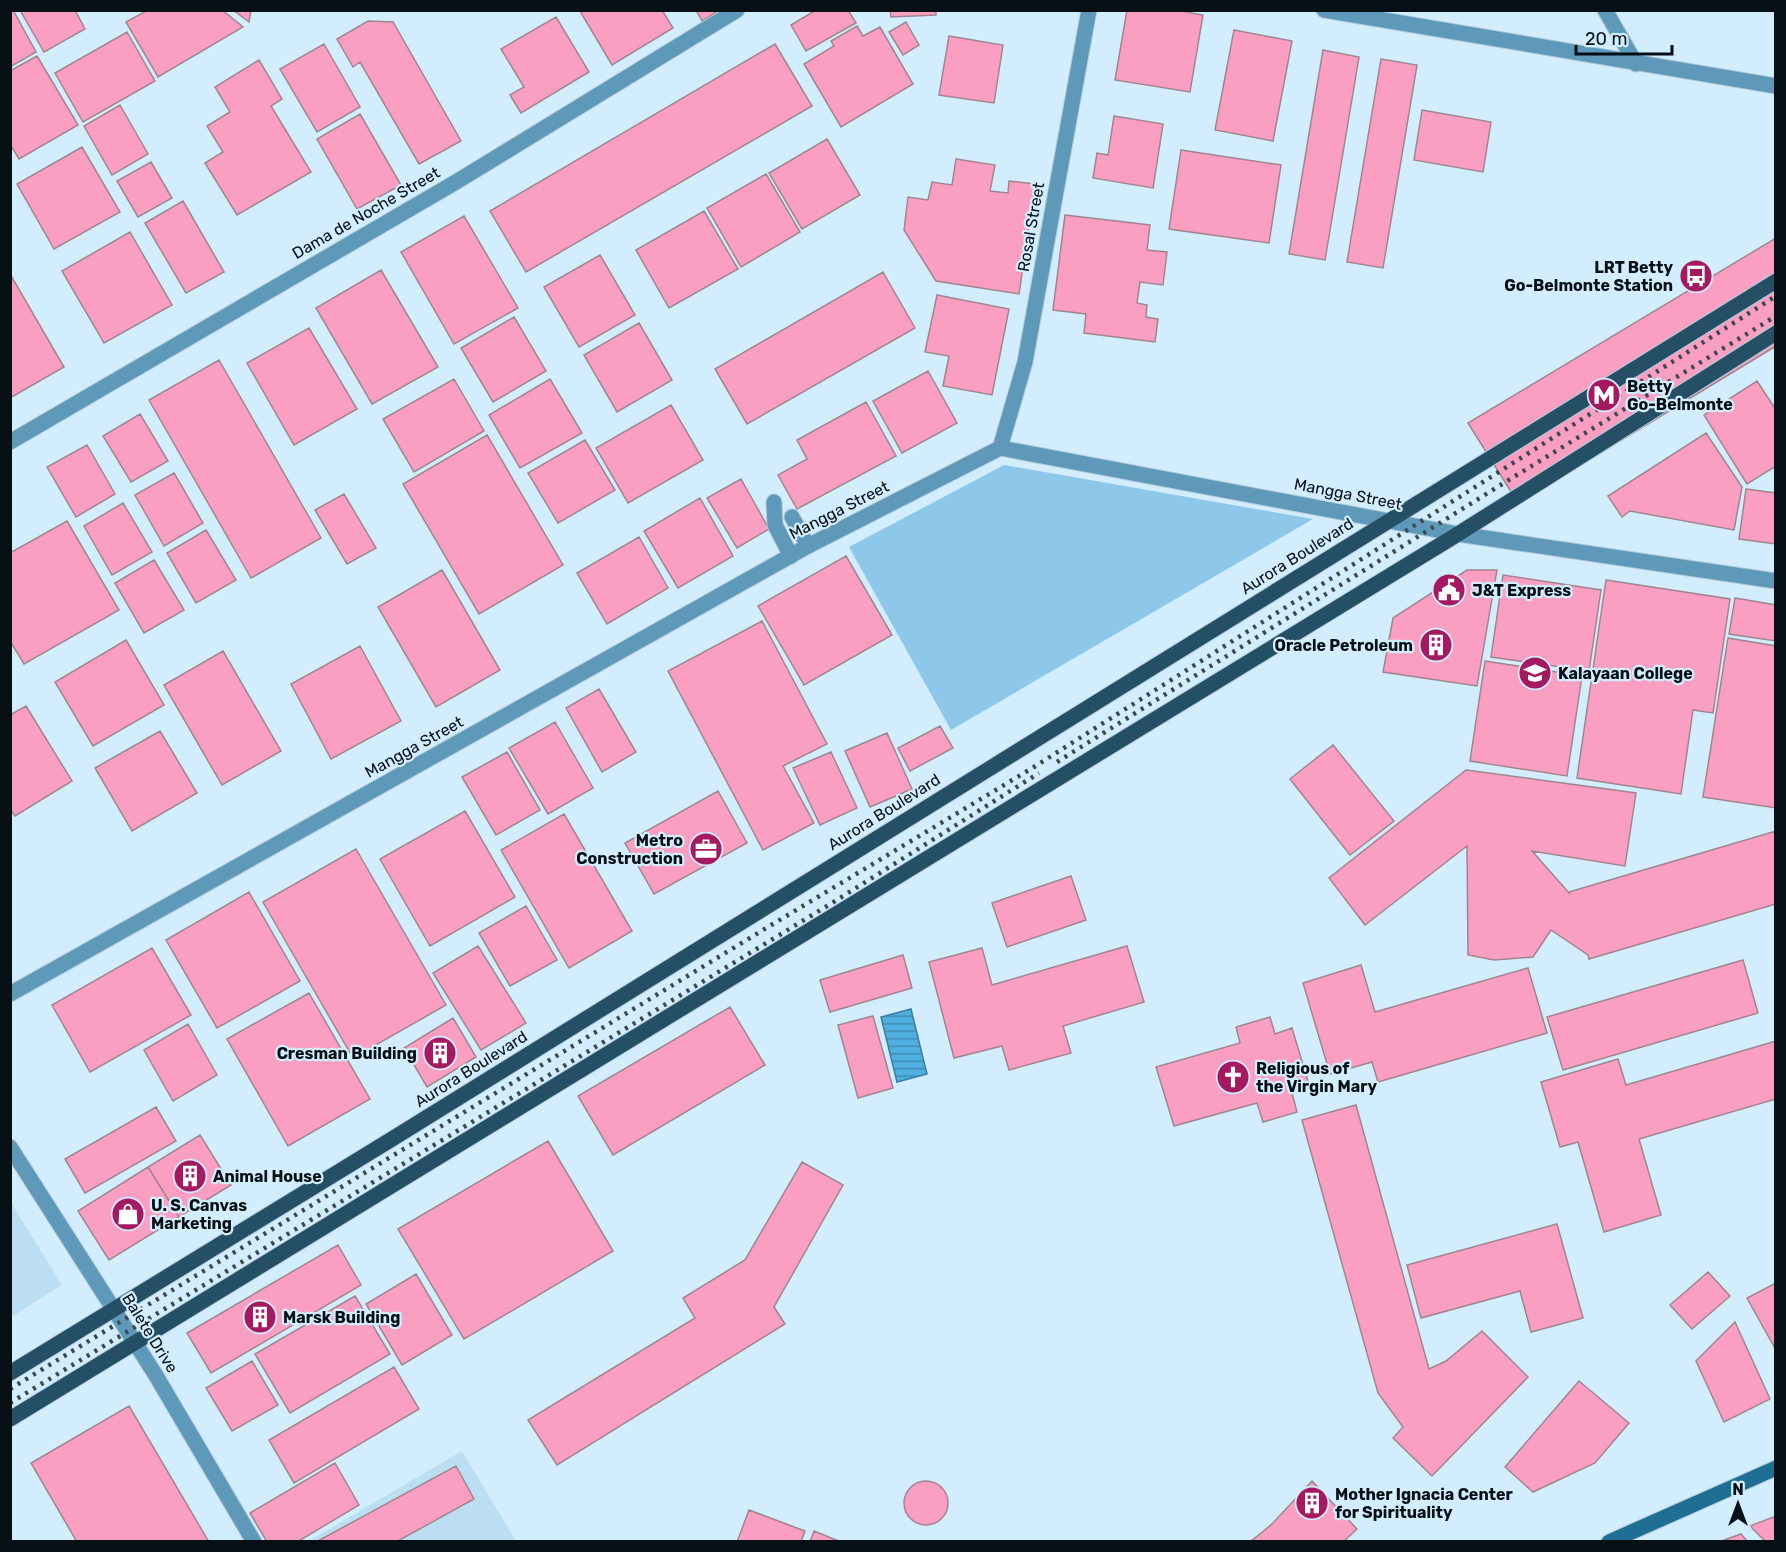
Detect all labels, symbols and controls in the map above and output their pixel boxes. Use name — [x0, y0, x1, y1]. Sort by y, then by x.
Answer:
scale bar — [1576, 18, 1672, 56]
text: 20 m — [1585, 28, 1627, 50]
street label: Dama de Noche Street — [289, 163, 443, 263]
street label: Rosal Street — [1014, 181, 1048, 273]
place label: LRT Betty Go-Belmonte Station — [1504, 258, 1673, 295]
bus stop icon: LRT Betty Go-Belmonte Station — [1678, 258, 1714, 294]
metro station icon: Betty Go-Belmonte — [1586, 377, 1622, 413]
place label: Betty Go-Belmonte — [1627, 377, 1733, 414]
street label: Mangga Street — [1293, 474, 1403, 514]
street label: Mangga Street — [786, 477, 892, 543]
street label: Aurora Boulevard — [1237, 514, 1357, 598]
public building icon: J&T Express — [1431, 572, 1467, 608]
place label: J&T Express — [1472, 581, 1571, 600]
building icon: Oracle Petroleum — [1418, 627, 1454, 663]
place label: Oracle Petroleum — [1274, 636, 1413, 655]
school or university icon: Kalayaan College — [1517, 655, 1553, 691]
place label: Kalayaan College — [1558, 664, 1693, 683]
street label: Mangga Street — [362, 712, 466, 782]
street label: Aurora Boulevard — [824, 770, 944, 854]
place label: Metro Construction — [576, 831, 683, 868]
office icon: Metro Construction — [688, 831, 724, 867]
street label: Aurora Boulevard — [411, 1027, 531, 1111]
building icon: Cresman Building — [422, 1035, 458, 1071]
place label: Cresman Building — [277, 1044, 417, 1063]
church icon: Religious of the Virgin Mary — [1215, 1059, 1251, 1095]
place label: Religious of the Virgin Mary — [1256, 1059, 1377, 1096]
building icon: Animal House — [172, 1158, 208, 1194]
place label: Animal House — [213, 1167, 322, 1186]
shop icon: U. S. Canvas Marketing — [110, 1196, 146, 1232]
place label: U. S. Canvas Marketing — [151, 1196, 247, 1233]
street label: Balete Drive — [118, 1290, 182, 1376]
building icon: Marsk Building — [242, 1299, 278, 1335]
place label: Marsk Building — [283, 1308, 400, 1327]
north arrow — [1708, 1474, 1768, 1534]
text: N — [1732, 1480, 1744, 1499]
building icon: Mother Ignacia Center for Spirituality — [1294, 1485, 1330, 1521]
place label: Mother Ignacia Center for Spirituality — [1335, 1485, 1514, 1522]

